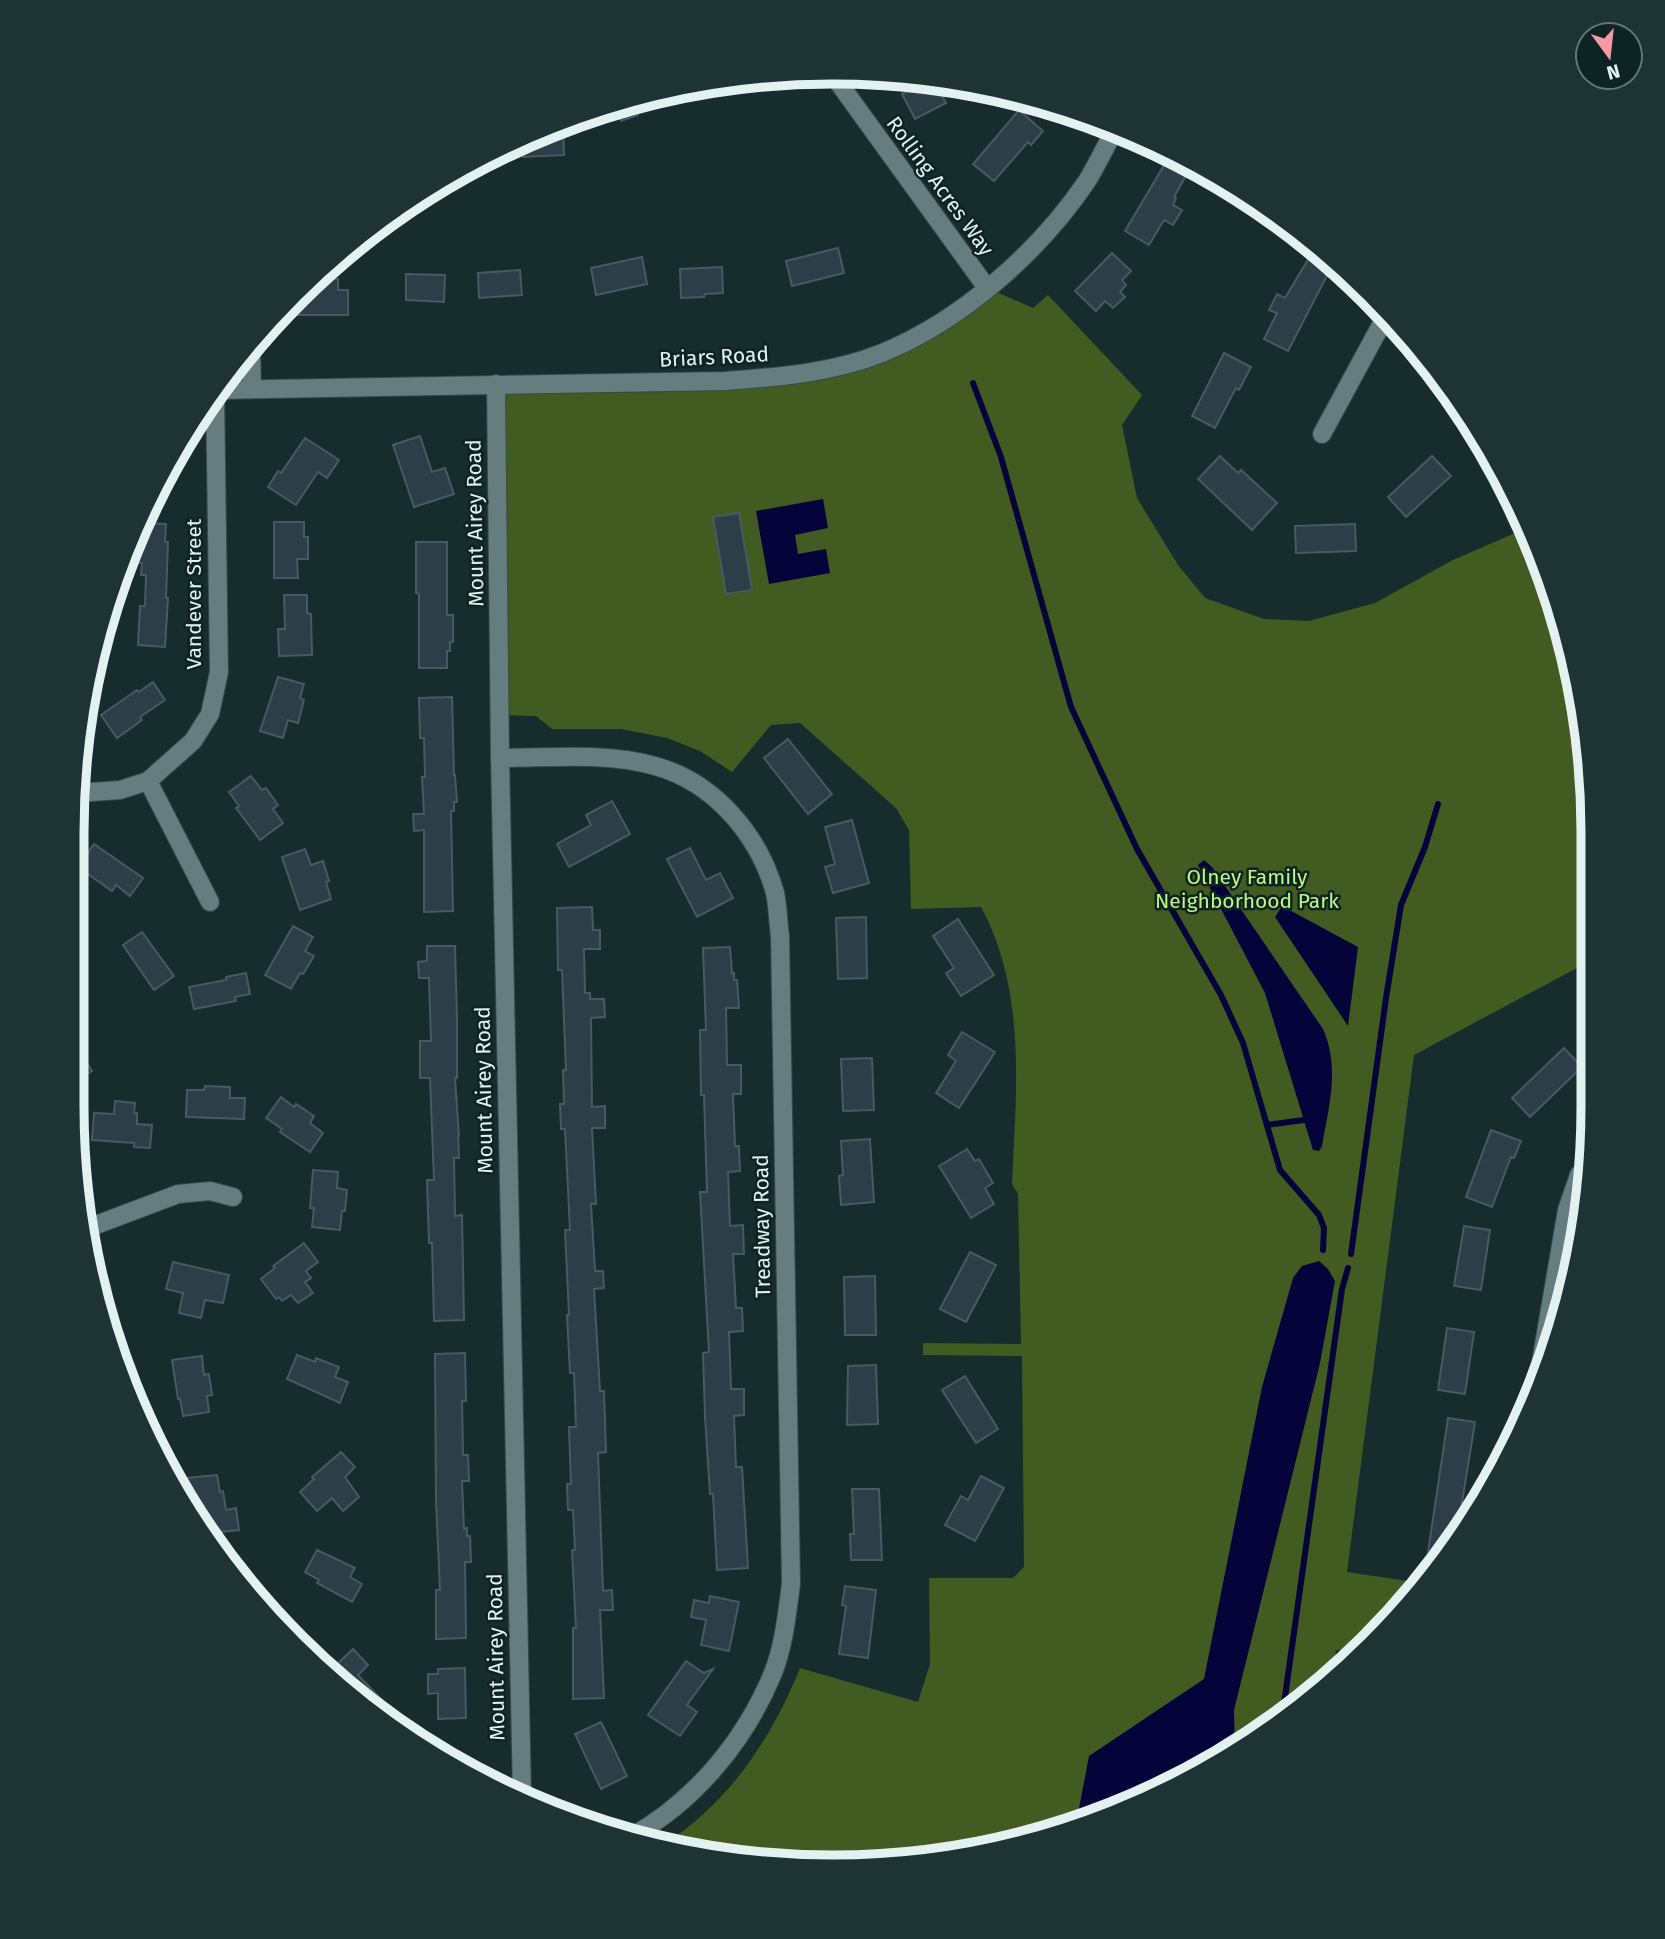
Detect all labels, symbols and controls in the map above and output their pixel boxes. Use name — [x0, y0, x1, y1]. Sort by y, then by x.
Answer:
north arrow — [1574, 21, 1644, 91]
text: N — [1604, 59, 1622, 85]
street label: Rolling Acres Way — [881, 111, 1000, 261]
street label: Briars Road — [658, 341, 770, 373]
street label: Mount Airey Road — [461, 439, 489, 607]
street label: Vandever Street — [181, 518, 207, 669]
park label: Olney Family Neighborhood Park — [1155, 864, 1339, 914]
street label: Mount Airey Road — [470, 1006, 498, 1174]
street label: Treadway Road — [748, 1154, 776, 1298]
street label: Mount Airey Road — [482, 1573, 510, 1741]

